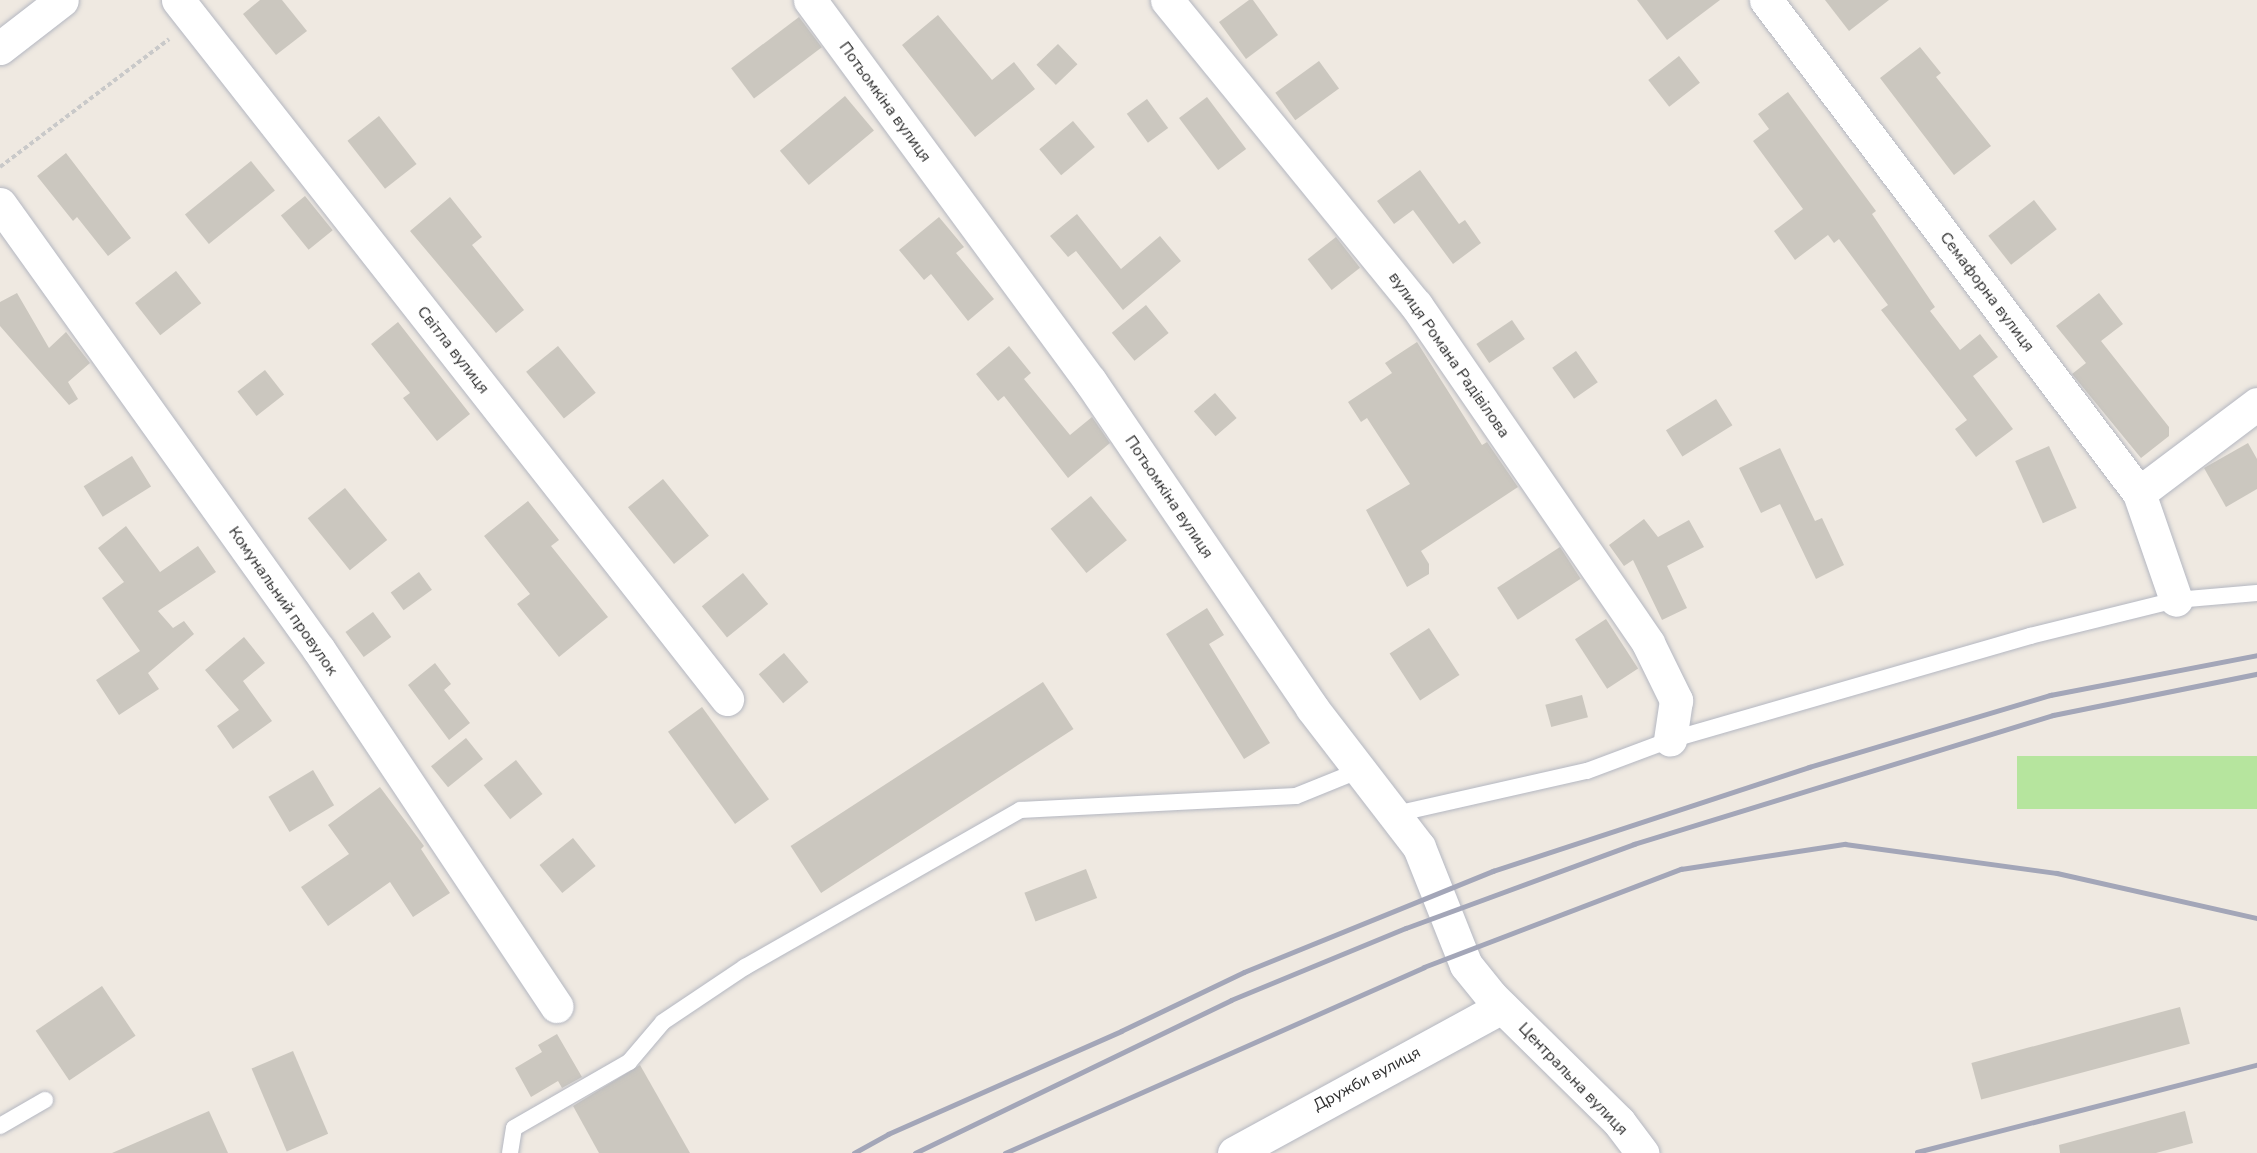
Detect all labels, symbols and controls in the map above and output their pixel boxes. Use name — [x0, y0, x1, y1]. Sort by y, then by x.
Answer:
street label: Потьомкіна вулиця — [835, 38, 935, 166]
street label: Семафорна вулиця — [1936, 228, 2038, 356]
street label: вулиця Романа Радівілова — [1384, 268, 1514, 442]
street label: Світла вулиця — [413, 302, 493, 398]
street label: Потьомкіна вулиця — [1121, 432, 1217, 562]
street label: Комунальний провулок — [224, 523, 342, 679]
street label: Центральна вулиця — [1514, 1019, 1632, 1139]
street label: Дружби вулиця — [1310, 1043, 1424, 1115]

